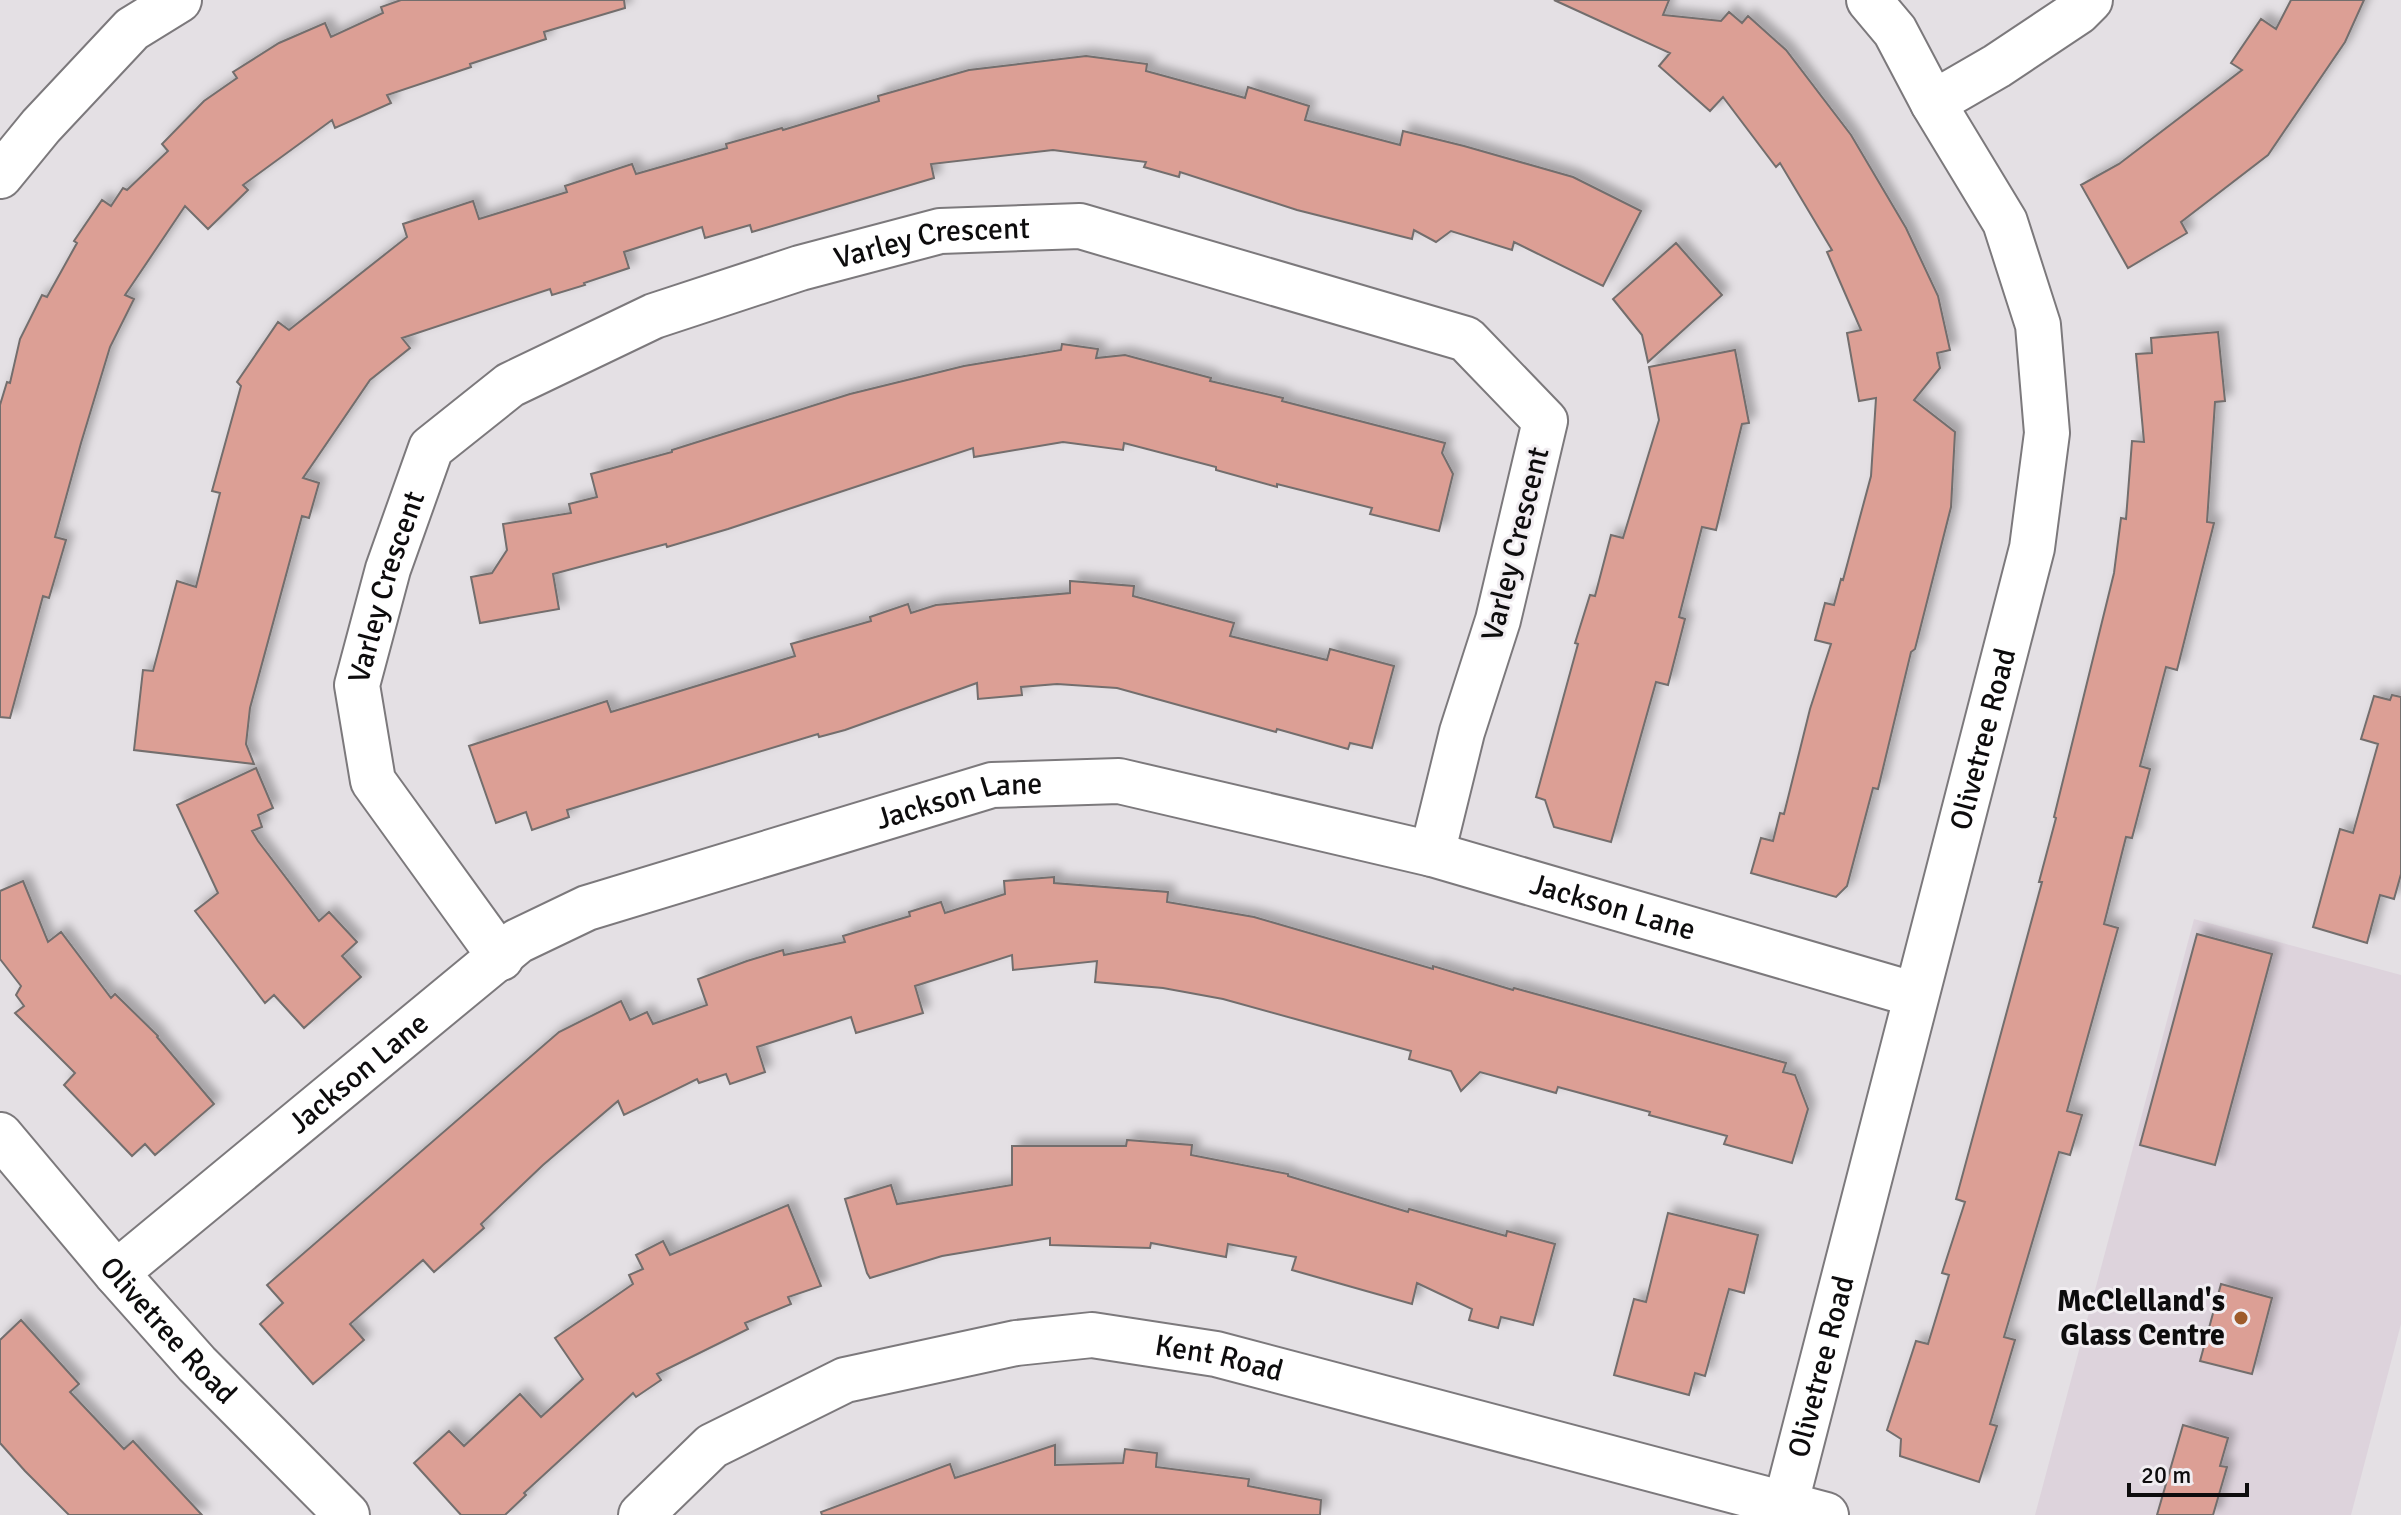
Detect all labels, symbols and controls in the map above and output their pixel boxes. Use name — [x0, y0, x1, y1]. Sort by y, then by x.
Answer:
street label: Varley Crescent — [830, 210, 1031, 277]
street label: Varley Crescent — [1473, 443, 1557, 645]
street label: Varley Crescent — [340, 486, 433, 687]
street label: Olivetree Road — [1942, 644, 2024, 834]
street label: Jackson Lane — [872, 765, 1043, 838]
street label: Jackson Lane — [1526, 866, 1700, 949]
street label: Jackson Lane — [281, 1005, 436, 1142]
street label: Olivetree Road — [91, 1250, 244, 1412]
street label: Olivetree Road — [1780, 1272, 1863, 1462]
place label: McClelland's Glass Centre — [2057, 1283, 2225, 1354]
marker: McClelland's Glass Centre — [2232, 1309, 2250, 1327]
street label: Kent Road — [1152, 1327, 1287, 1390]
scale bar — [2129, 1447, 2247, 1497]
text: 20 m — [2141, 1460, 2191, 1490]

